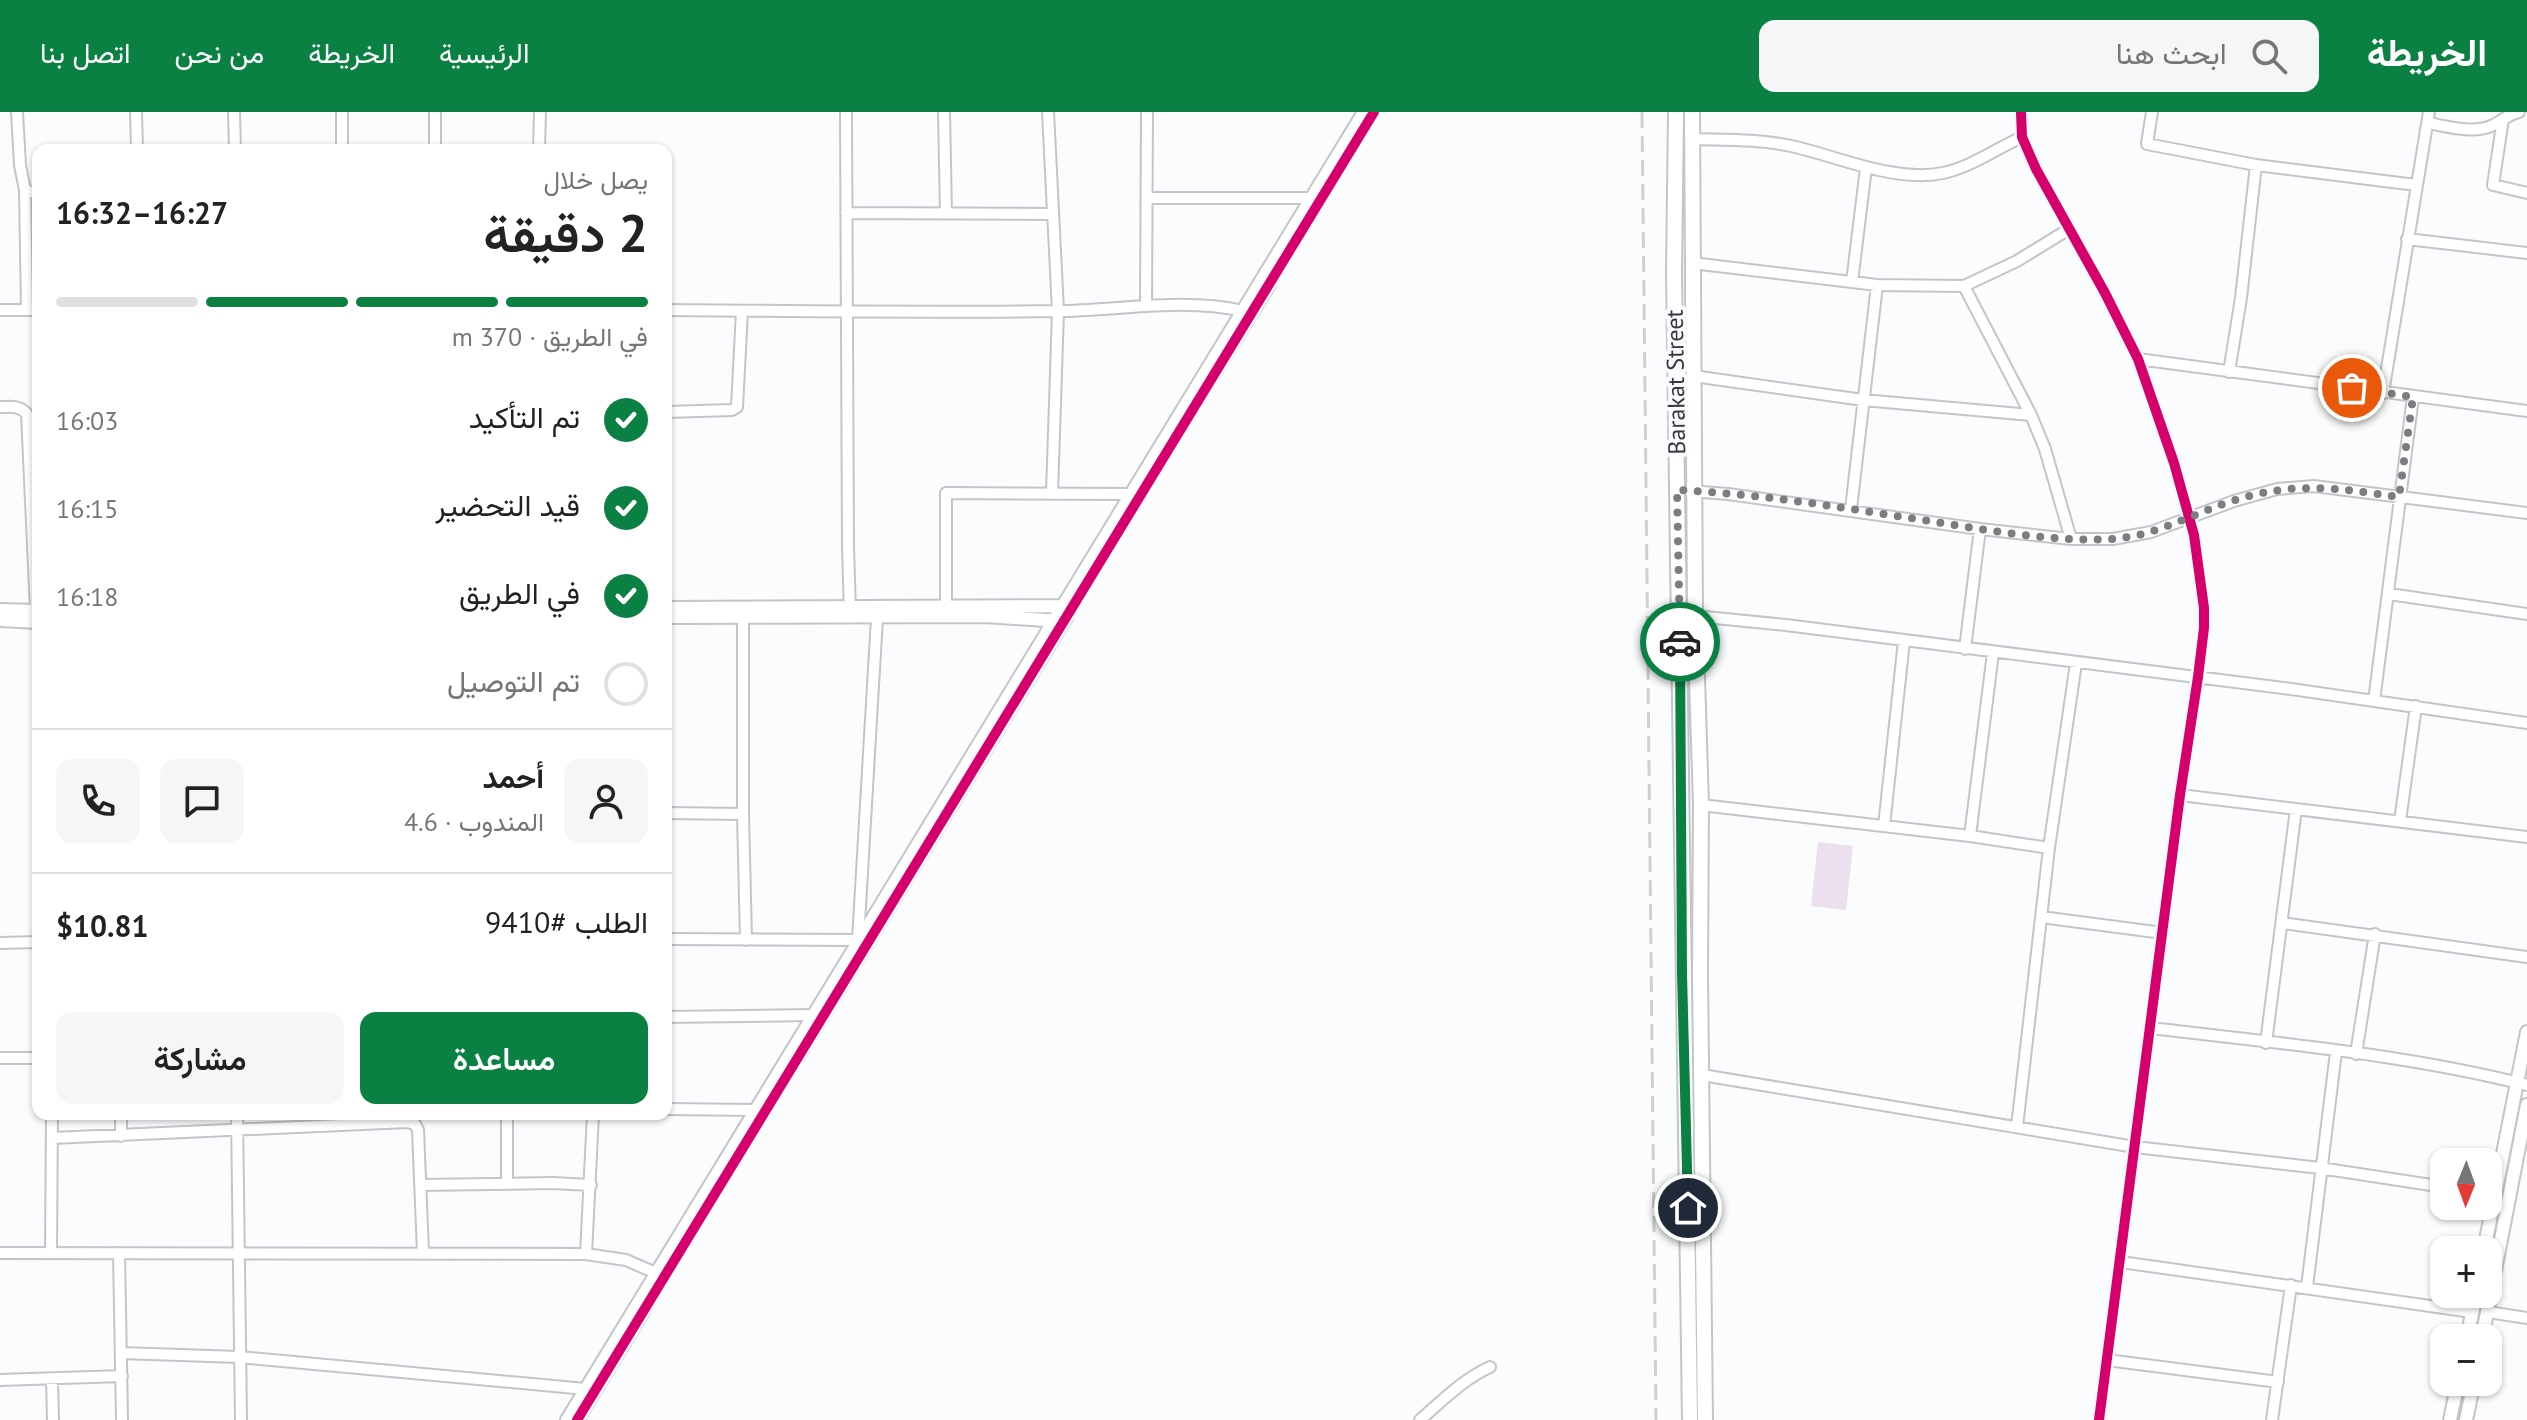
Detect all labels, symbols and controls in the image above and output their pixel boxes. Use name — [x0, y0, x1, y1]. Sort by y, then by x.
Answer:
search box — [1759, 20, 2319, 92]
text: الخريطة — [2367, 27, 2487, 76]
text: ابحث هنا — [2116, 33, 2227, 72]
text: اتصل بنا — [40, 34, 130, 71]
text: من نحن — [174, 34, 264, 71]
text: الخريطة — [308, 34, 395, 71]
text: الرئيسية — [439, 34, 529, 71]
icon: search — [2247, 34, 2291, 78]
text: يصل خلال — [543, 163, 648, 196]
text: 16:27–16:32 — [56, 193, 228, 232]
text: 2 دقيقة — [483, 199, 648, 266]
street label: Barakat Street — [1659, 309, 1692, 455]
text: في الطريق · 370 m — [452, 320, 648, 353]
pin — [2318, 354, 2386, 422]
icon: bag — [2330, 366, 2374, 410]
text: تم التأكيد — [469, 397, 580, 436]
icon: check — [604, 398, 648, 442]
text: 16:03 — [56, 404, 118, 437]
text: قيد التحضير — [435, 485, 580, 524]
icon: check — [604, 486, 648, 530]
text: 16:15 — [56, 492, 118, 525]
text: في الطريق — [459, 573, 580, 612]
icon: check — [604, 574, 648, 618]
text: 16:18 — [56, 580, 118, 613]
courier — [1640, 602, 1720, 682]
icon: car — [1658, 620, 1702, 664]
text: تم التوصيل — [447, 661, 580, 700]
text: أحمد — [482, 757, 544, 796]
button: phone — [56, 759, 140, 843]
button: chat — [160, 759, 244, 843]
button: person — [564, 759, 648, 843]
text: المندوب · 4.6 — [404, 805, 544, 838]
text: الطلب #9410 — [485, 902, 648, 941]
text: $10.81 — [56, 906, 148, 945]
button: مشاركة — [56, 1012, 344, 1104]
button: مساعدة — [360, 1012, 648, 1104]
north arrow — [2430, 1148, 2502, 1220]
map controls — [2430, 1148, 2502, 1396]
pin — [1654, 1174, 1722, 1242]
icon: home — [1666, 1186, 1710, 1230]
button: + — [2430, 1236, 2502, 1308]
button: − — [2430, 1324, 2502, 1396]

